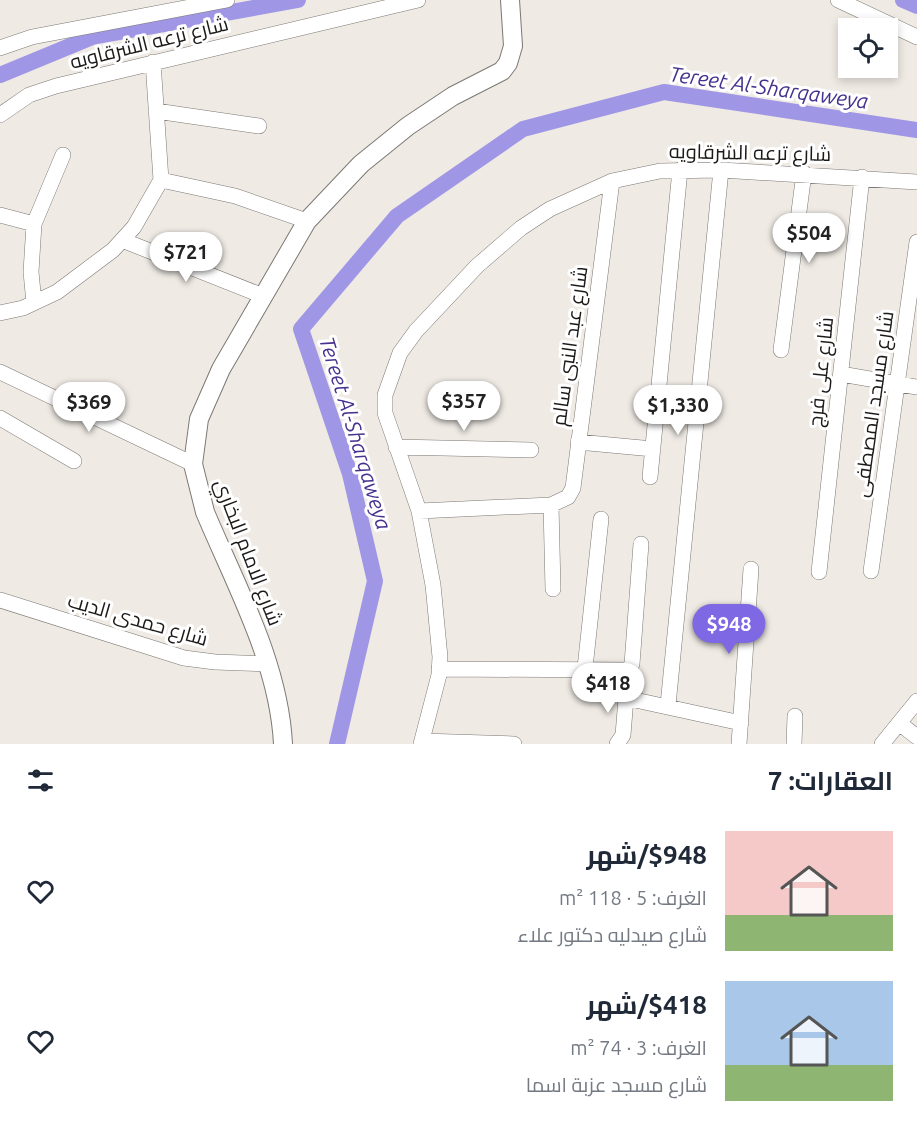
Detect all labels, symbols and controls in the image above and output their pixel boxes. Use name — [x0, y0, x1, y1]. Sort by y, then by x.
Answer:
street label: شارع ترعه الشرقاويه — [68, 11, 231, 76]
map controls — [838, 18, 898, 78]
button: locate — [838, 18, 898, 78]
water label: Tereet Al-Sharqaweya — [668, 61, 870, 113]
street label: شارع ترعه الشرقاويه — [669, 139, 831, 168]
pin: $504 — [773, 213, 845, 264]
text: $504 — [786, 221, 832, 244]
pin: $721 — [150, 232, 222, 283]
text: $721 — [163, 240, 209, 263]
street label: شارع عبد النبى سالم — [546, 265, 595, 428]
street label: شارع مسجد المصطفى — [849, 310, 900, 499]
street label: شارع على فرج — [803, 316, 840, 428]
water label: Tereet Al-Sharqaweya — [315, 334, 397, 532]
pin: $357 — [428, 381, 500, 432]
pin: $369 — [53, 382, 125, 433]
pin: $1,330 — [629, 385, 727, 436]
text: $357 — [441, 389, 487, 412]
text: $369 — [66, 390, 112, 413]
text: $1,330 — [647, 393, 709, 416]
street label: شارع الامام البخاري — [206, 475, 288, 630]
street label: شارع حمدى الديب — [65, 588, 211, 653]
pin: $948 — [693, 604, 765, 655]
text: $948 — [706, 612, 752, 635]
pin: $418 — [572, 663, 644, 714]
text: $418 — [585, 671, 631, 694]
icon: filters — [24, 764, 57, 797]
text: العقارات: 7 — [768, 766, 893, 795]
text: $948/شهر — [587, 840, 707, 869]
icon: home — [773, 855, 845, 927]
icon: heart — [24, 875, 57, 908]
text: الغرف: 5 · 118 m² — [559, 886, 707, 909]
text: شارع صيدليه دكتور علاء — [518, 923, 707, 946]
text: $418/شهر — [587, 990, 707, 1019]
icon: home — [773, 1005, 845, 1077]
icon: heart — [24, 1025, 57, 1058]
text: الغرف: 3 · 74 m² — [570, 1036, 707, 1059]
text: شارع مسجد عزبة اسما — [526, 1073, 707, 1096]

